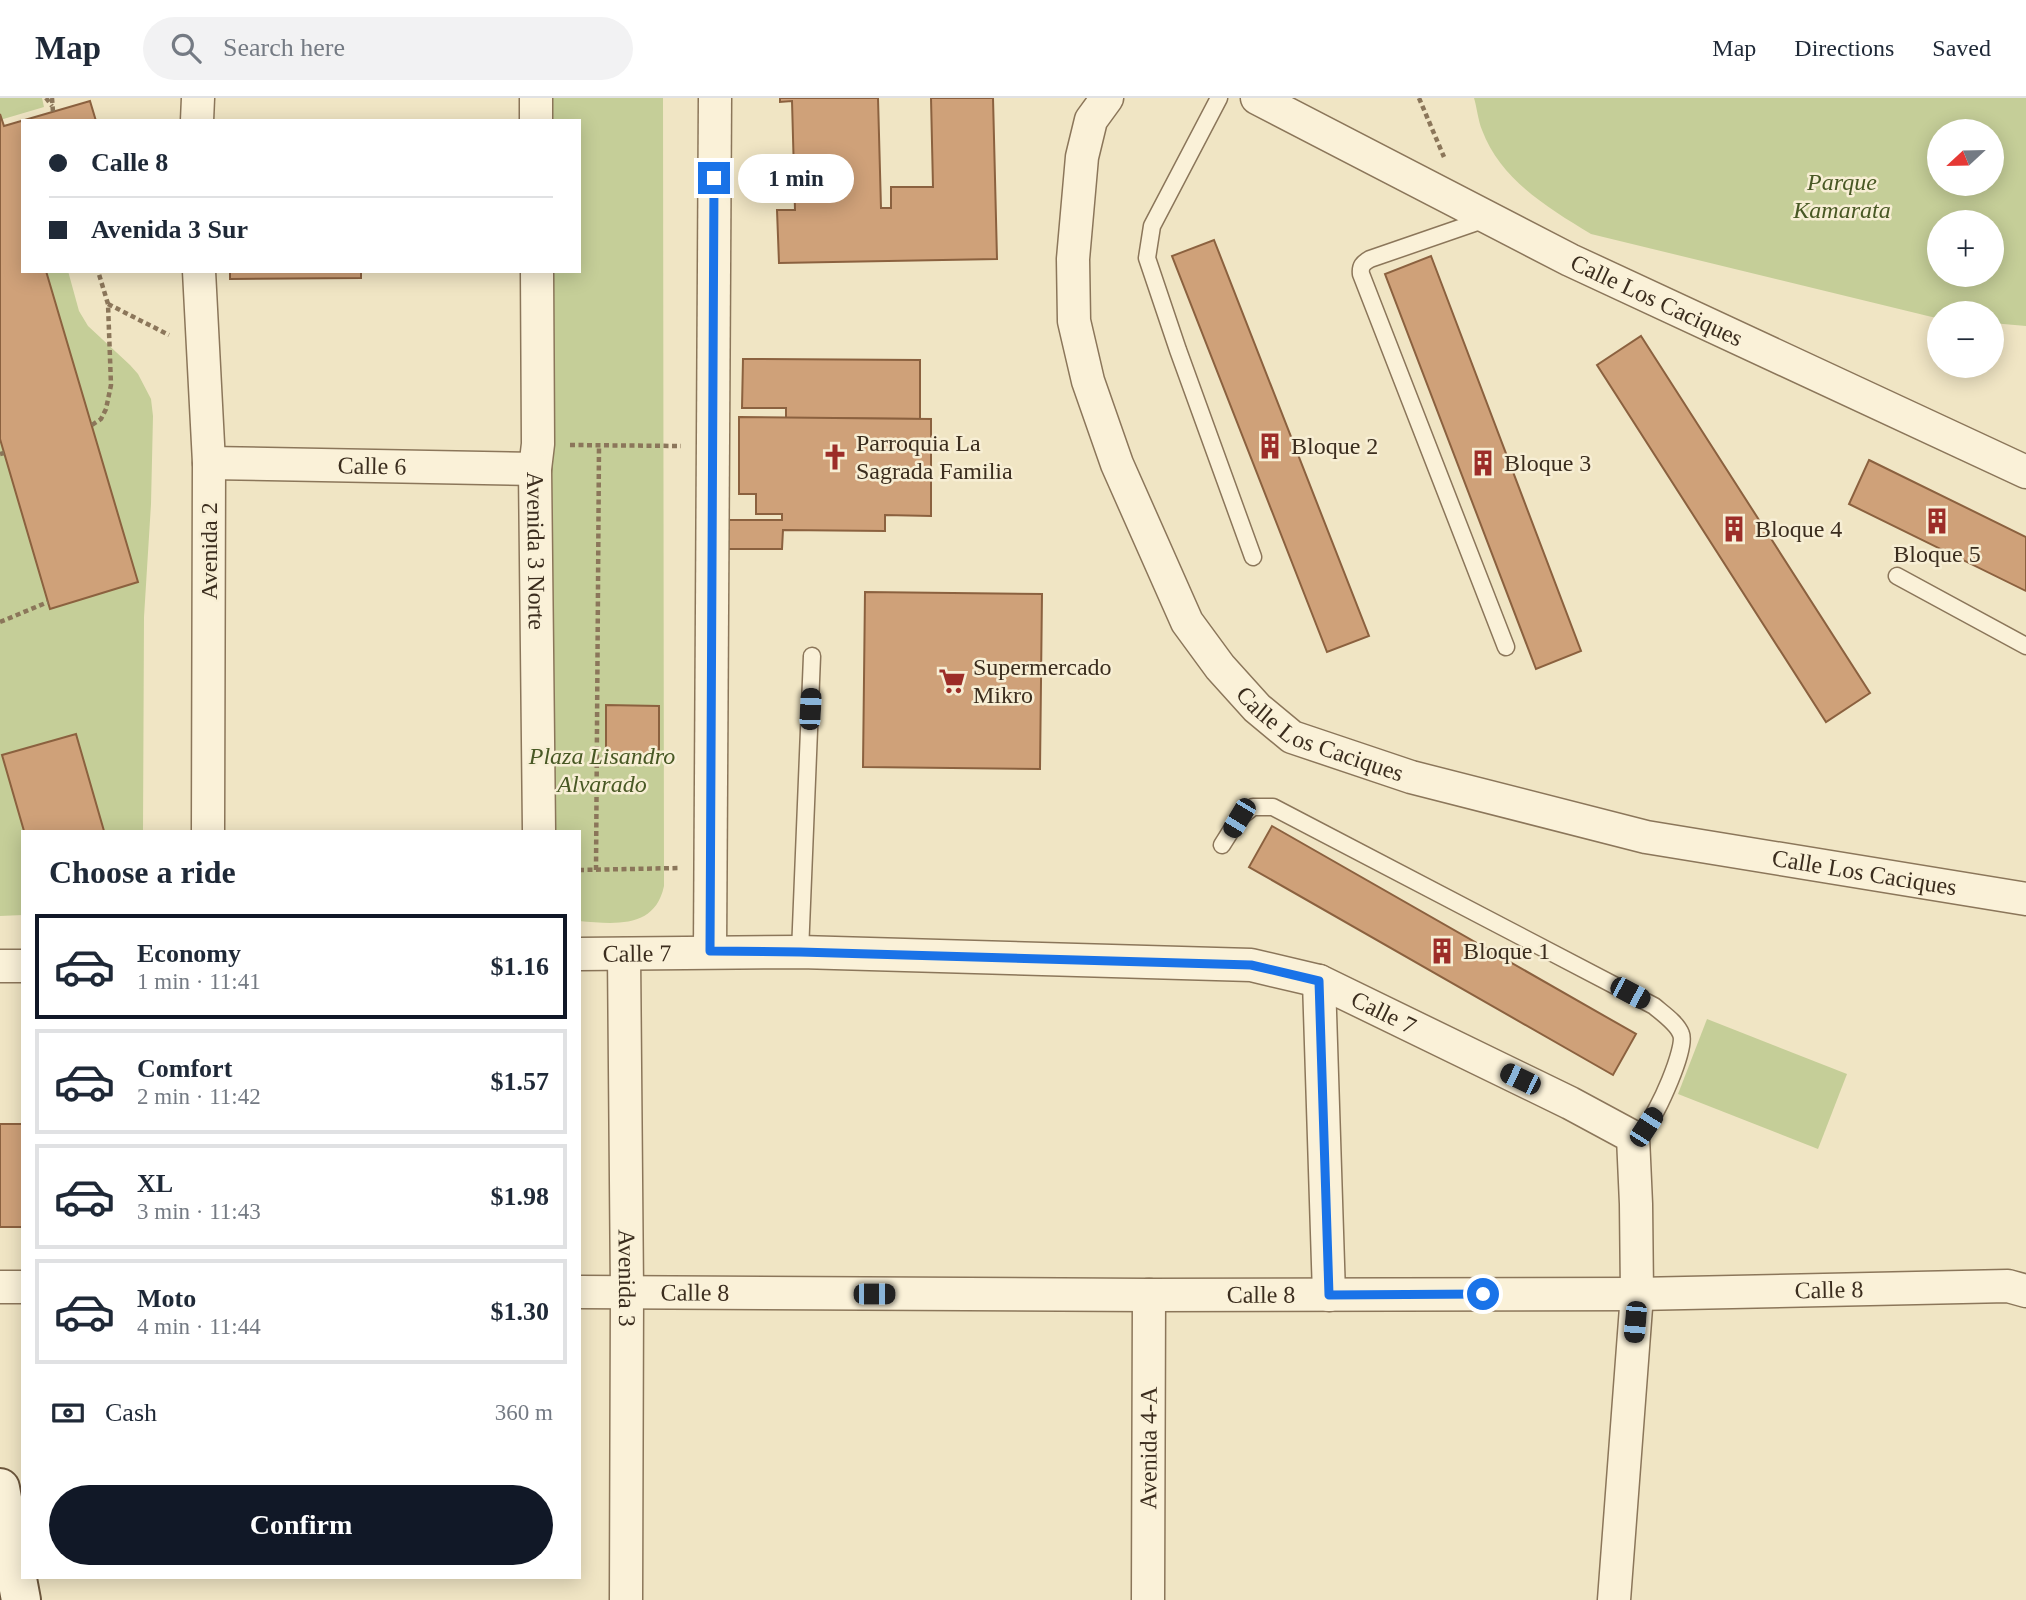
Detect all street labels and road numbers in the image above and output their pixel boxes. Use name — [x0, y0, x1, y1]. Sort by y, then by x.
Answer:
street label: Calle Los Caciques — [1567, 249, 1747, 351]
street label: Calle 6 — [337, 452, 407, 480]
street label: Avenida 3 Norte — [522, 472, 550, 630]
street label: Avenida 2 — [196, 502, 222, 600]
street label: Calle Los Caciques — [1231, 681, 1407, 787]
street label: Calle Los Caciques — [1770, 845, 1959, 901]
street label: Calle 7 — [603, 940, 671, 967]
street label: Calle 7 — [1347, 986, 1420, 1039]
street label: Avenida 3 — [613, 1229, 640, 1327]
street label: Calle 8 — [1794, 1276, 1864, 1304]
street label: Calle 8 — [661, 1279, 729, 1306]
street label: Calle 8 — [1227, 1282, 1295, 1308]
street label: Avenida 4-A — [1135, 1386, 1162, 1509]

